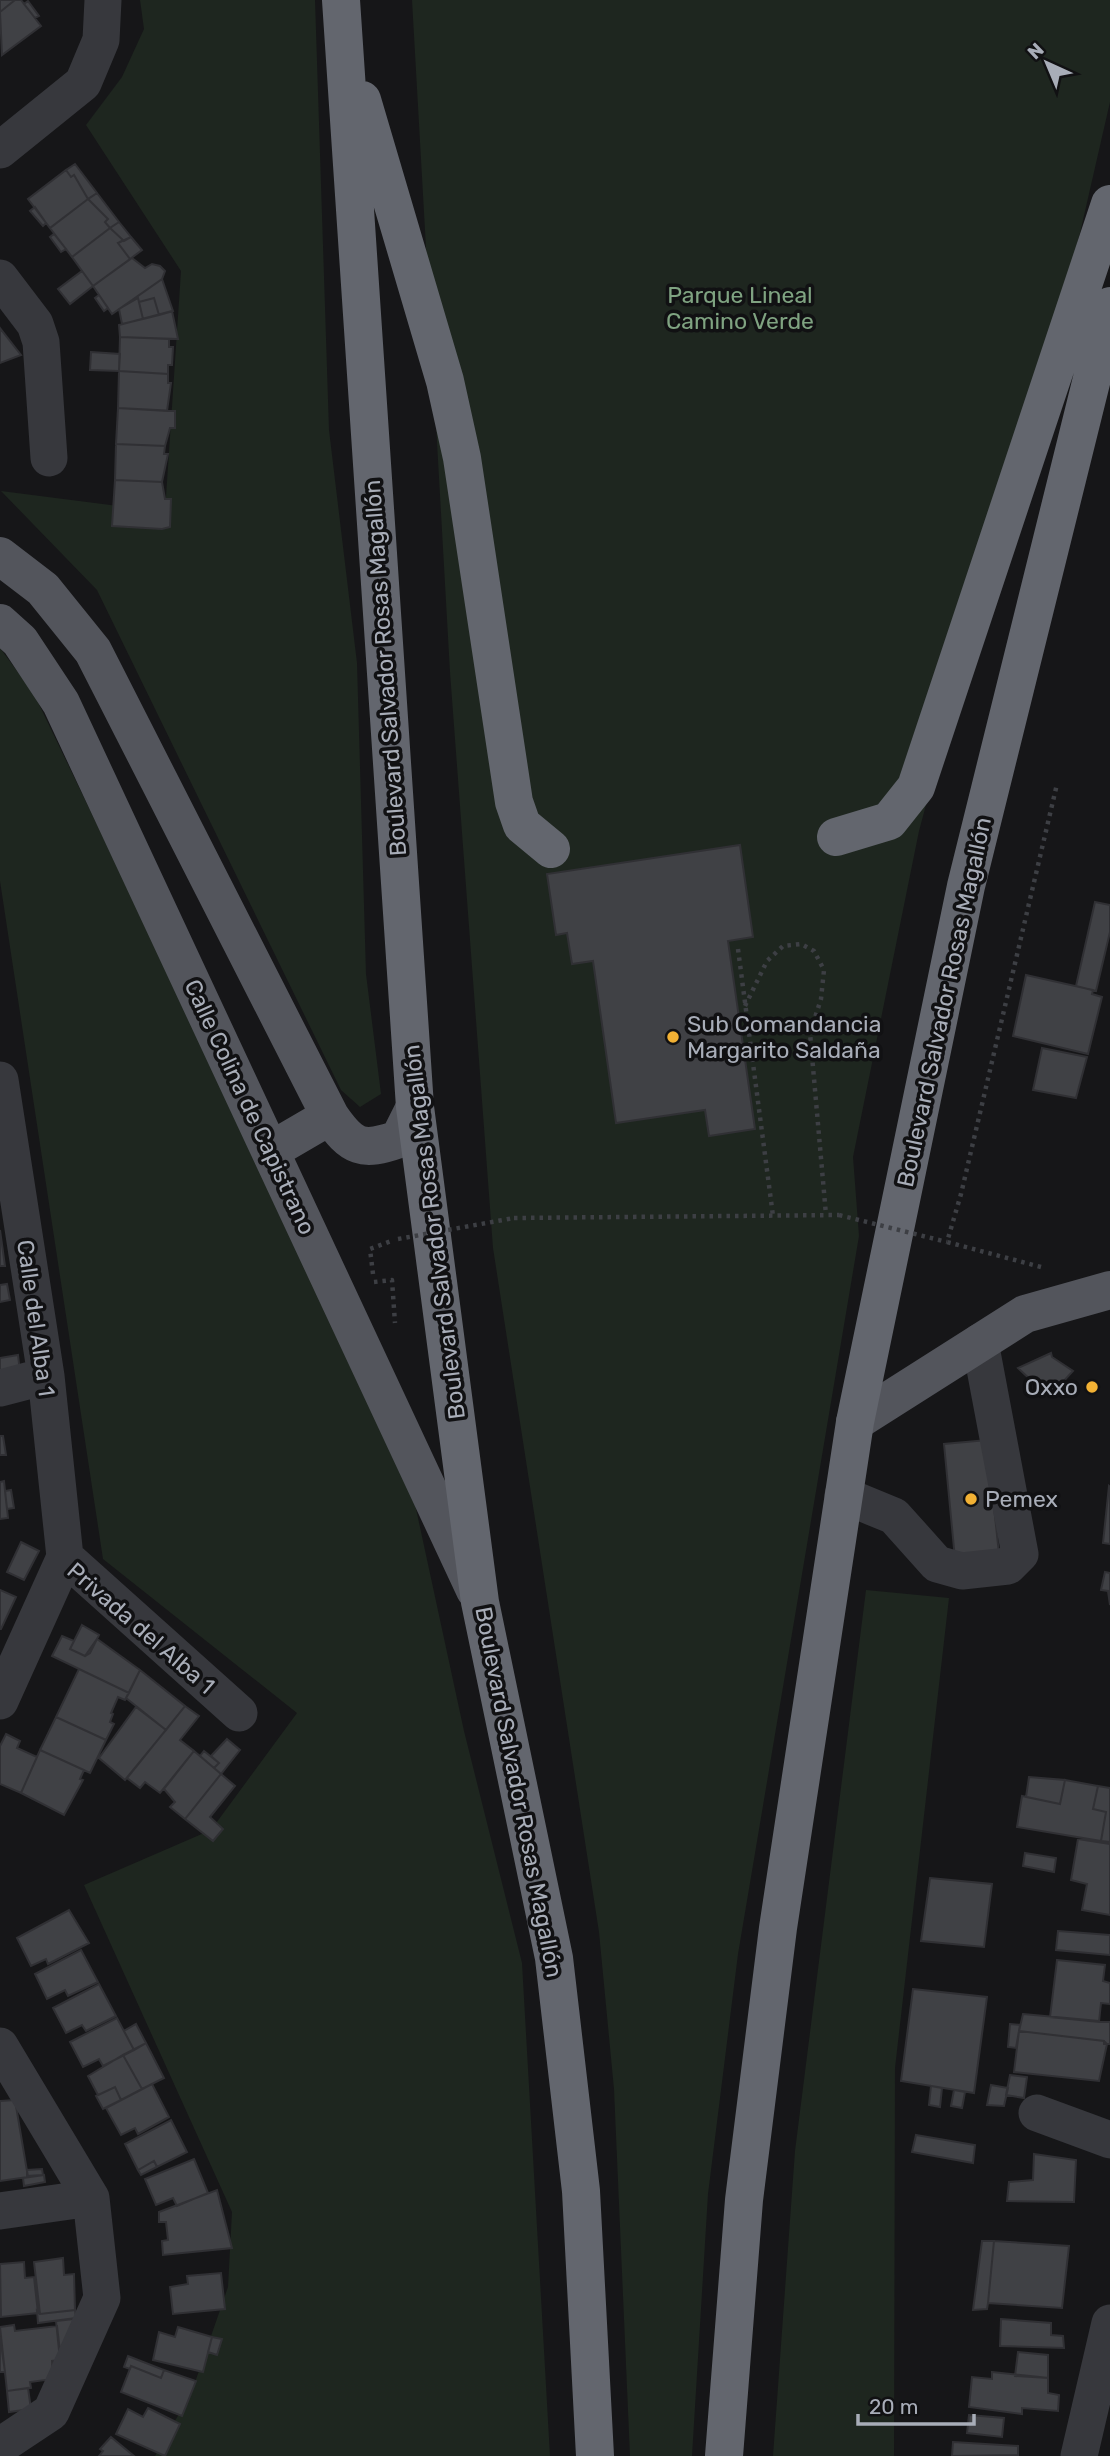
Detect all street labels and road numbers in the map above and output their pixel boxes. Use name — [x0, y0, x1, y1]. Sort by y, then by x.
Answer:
street label: Boulevard Salvador Rosas Magallón — [358, 479, 412, 857]
street label: Boulevard Salvador Rosas Magallón — [891, 815, 997, 1189]
street label: Calle Colina de Capistrano — [179, 975, 321, 1239]
street label: Boulevard Salvador Rosas Magallón — [397, 1043, 471, 1421]
street label: Calle del Alba 1 — [11, 1238, 61, 1398]
street label: Privada del Alba 1 — [62, 1556, 220, 1700]
street label: Boulevard Salvador Rosas Magallón — [469, 1604, 569, 1980]

